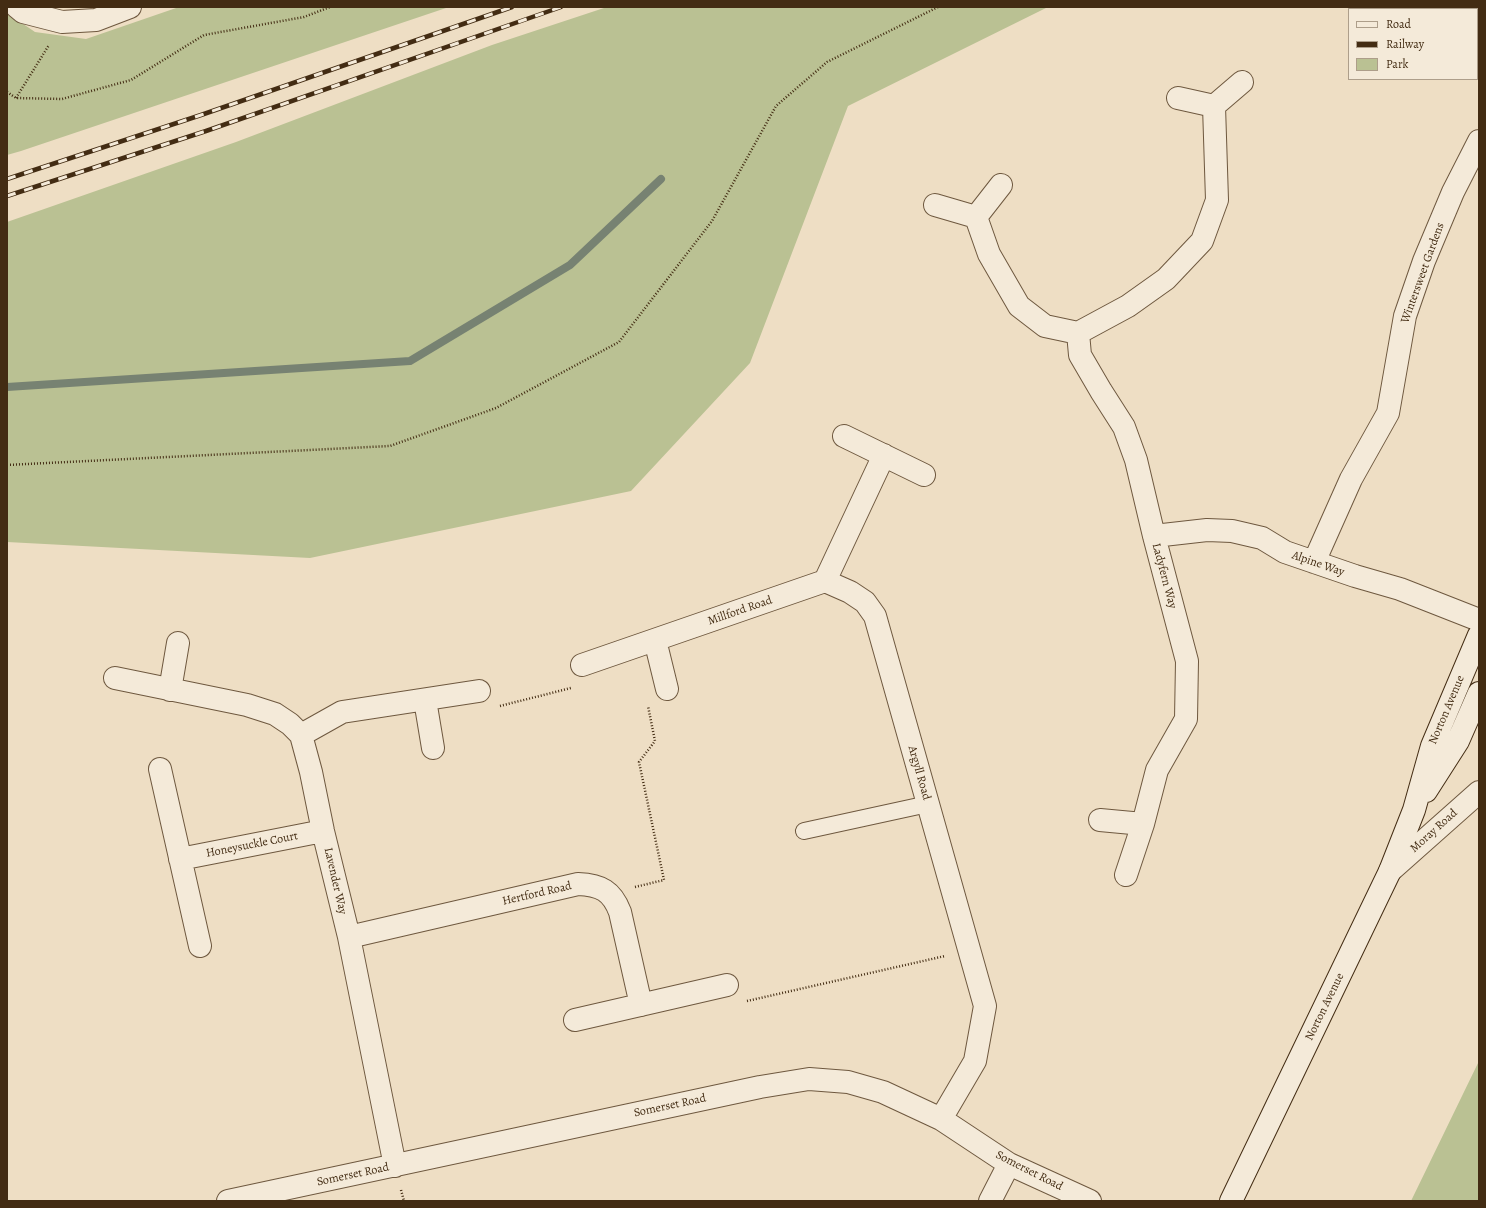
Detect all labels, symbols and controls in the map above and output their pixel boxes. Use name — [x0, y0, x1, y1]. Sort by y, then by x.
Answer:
legend — [1348, 8, 1478, 80]
text: Road — [1386, 16, 1411, 32]
text: Railway — [1386, 36, 1424, 52]
text: Park — [1386, 56, 1409, 72]
street label: Wintersweet Gardens — [1398, 221, 1448, 325]
street label: Ladyfern Way — [1148, 542, 1180, 610]
street label: Alpine Way — [1290, 548, 1346, 580]
street label: Millford Road — [706, 593, 774, 629]
street label: Norton Avenue — [1426, 673, 1468, 747]
street label: Argyll Road — [904, 744, 934, 802]
street label: Moray Road — [1407, 806, 1461, 856]
street label: Honeysuckle Court — [205, 829, 299, 861]
street label: Lavender Way — [320, 846, 350, 916]
street label: Hertford Road — [501, 879, 573, 909]
street label: Norton Avenue — [1302, 971, 1348, 1043]
street label: Somerset Road — [633, 1091, 707, 1121]
street label: Somerset Road — [993, 1148, 1065, 1194]
street label: Somerset Road — [316, 1160, 390, 1190]

